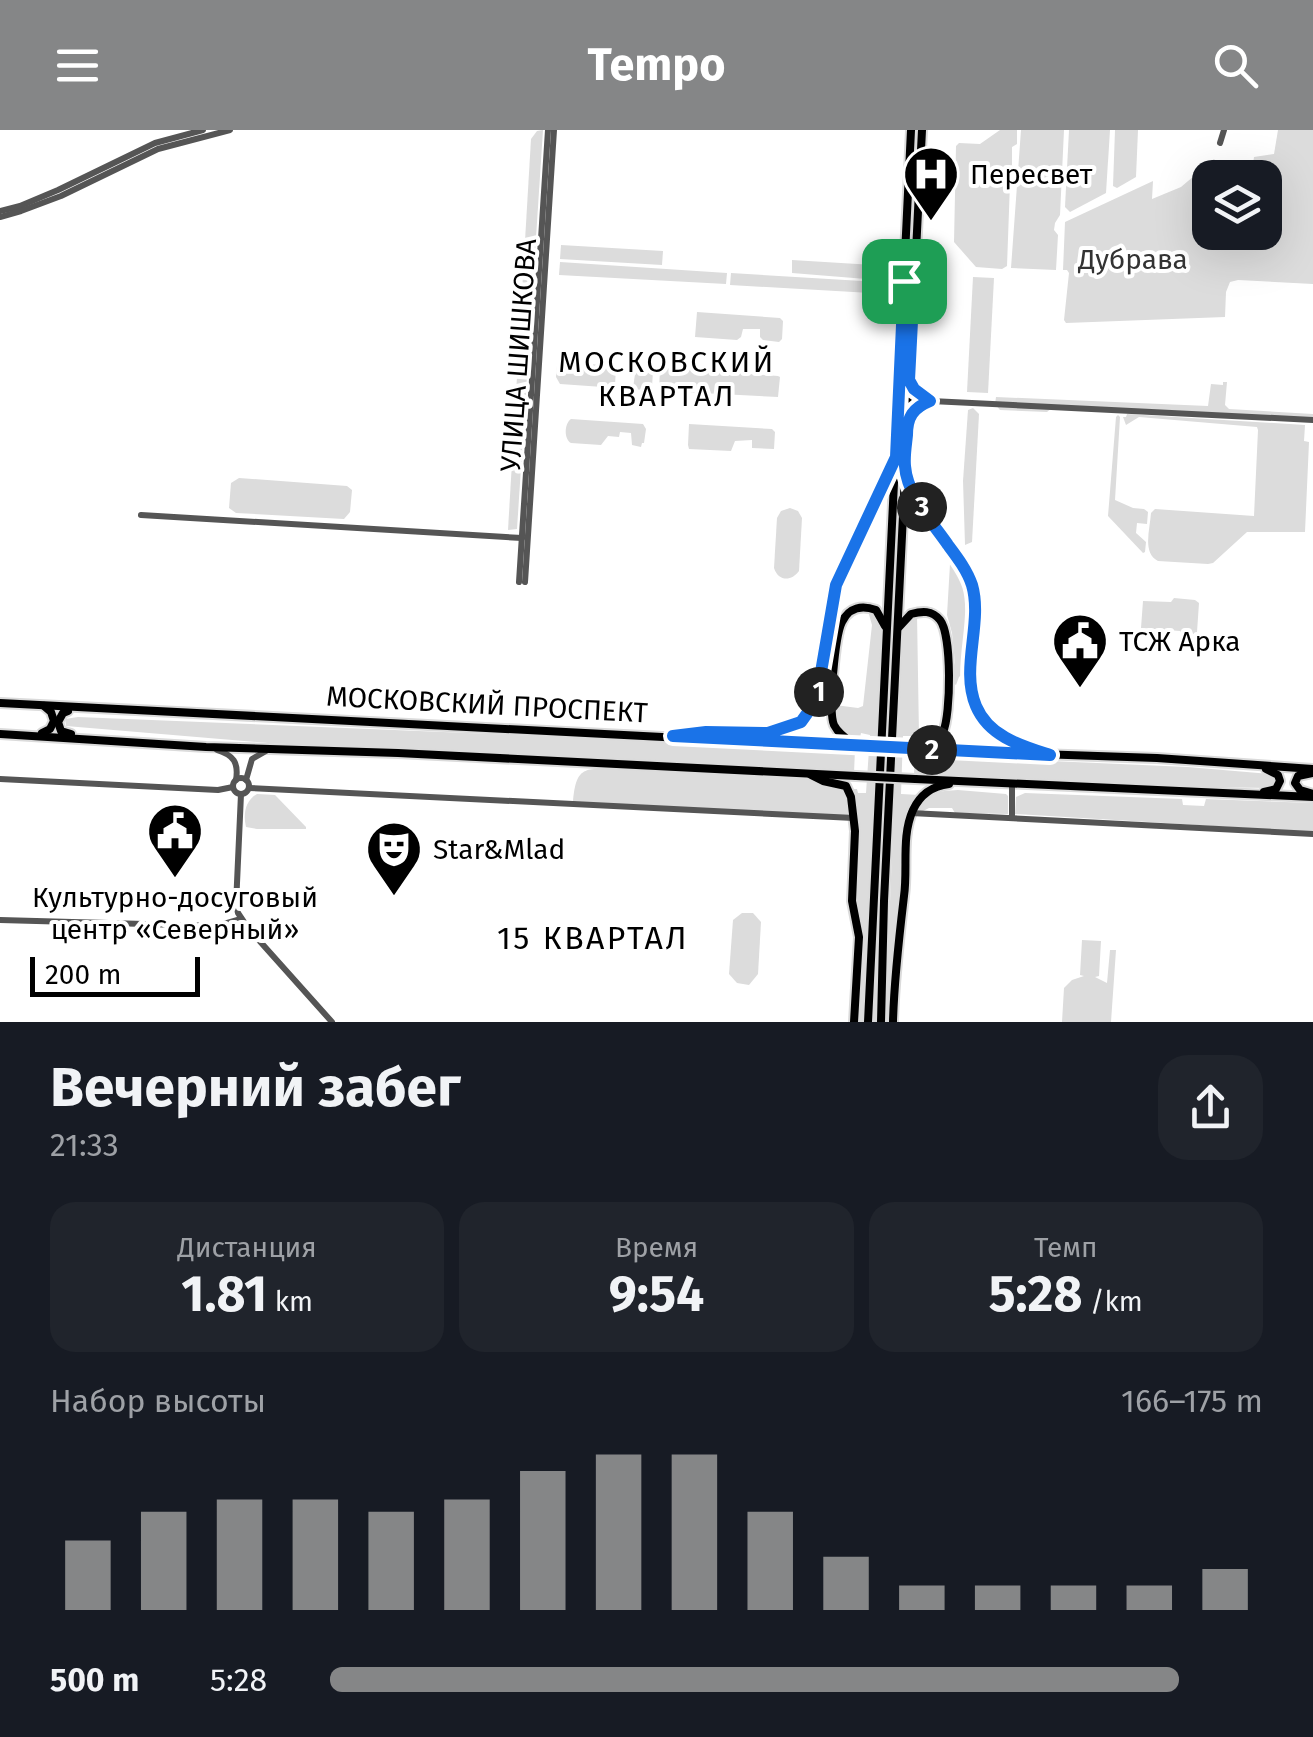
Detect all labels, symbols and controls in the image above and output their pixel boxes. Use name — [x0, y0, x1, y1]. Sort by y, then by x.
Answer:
icon: menu — [50, 38, 105, 93]
text: Tempo — [588, 38, 725, 92]
icon: search — [1208, 38, 1263, 93]
hospital icon: Пересвет — [901, 144, 961, 223]
place label: Пересвет — [970, 158, 1093, 191]
map controls — [1192, 160, 1282, 250]
button: layers — [1192, 160, 1282, 250]
street label: УЛИЦА ШИШКОВА — [494, 237, 543, 473]
pin — [862, 239, 947, 324]
park label: Дубрава — [1077, 243, 1188, 276]
icon: arrive — [877, 254, 932, 309]
district label: МОСКОВСКИЙ КВАРТАЛ — [558, 344, 776, 414]
pin: 3 — [897, 482, 947, 532]
text: 3 — [915, 490, 929, 523]
public building icon: ТСЖ Арка — [1050, 611, 1110, 690]
place label: ТСЖ Арка — [1119, 625, 1241, 658]
pin: 1 — [794, 667, 844, 717]
text: 1 — [813, 675, 826, 708]
street label: МОСКОВСКИЙ ПРОСПЕКТ — [325, 680, 649, 729]
pin: 2 — [907, 725, 957, 775]
text: 2 — [925, 733, 939, 766]
public building icon: Культурно-досуговый центр «Северный» — [145, 801, 205, 880]
theatre icon: Star&Mlad — [364, 819, 424, 898]
place label: Star&Mlad — [433, 833, 565, 866]
place label: Культурно-досуговый центр «Северный» — [32, 881, 318, 946]
district label: 15 КВАРТАЛ — [497, 919, 689, 957]
scale bar — [30, 952, 200, 996]
text: 200 m — [45, 958, 122, 991]
text: Вечерний забег — [50, 1055, 461, 1121]
button: share — [1158, 1055, 1263, 1160]
text: 21:33 — [50, 1126, 119, 1164]
text: Дистанция — [178, 1231, 317, 1264]
text: Время — [615, 1231, 698, 1264]
text: Темп — [1034, 1231, 1098, 1264]
text: 1.81 — [181, 1264, 267, 1324]
text: 9:54 — [609, 1264, 704, 1324]
text: 5:28 — [989, 1264, 1083, 1324]
text: km — [267, 1285, 313, 1318]
text: /km — [1083, 1285, 1143, 1318]
text: Набор высоты — [50, 1382, 266, 1420]
text: 166–175 m — [1121, 1382, 1263, 1420]
text: 500 m — [50, 1661, 139, 1699]
text: 5:28 — [210, 1661, 267, 1699]

